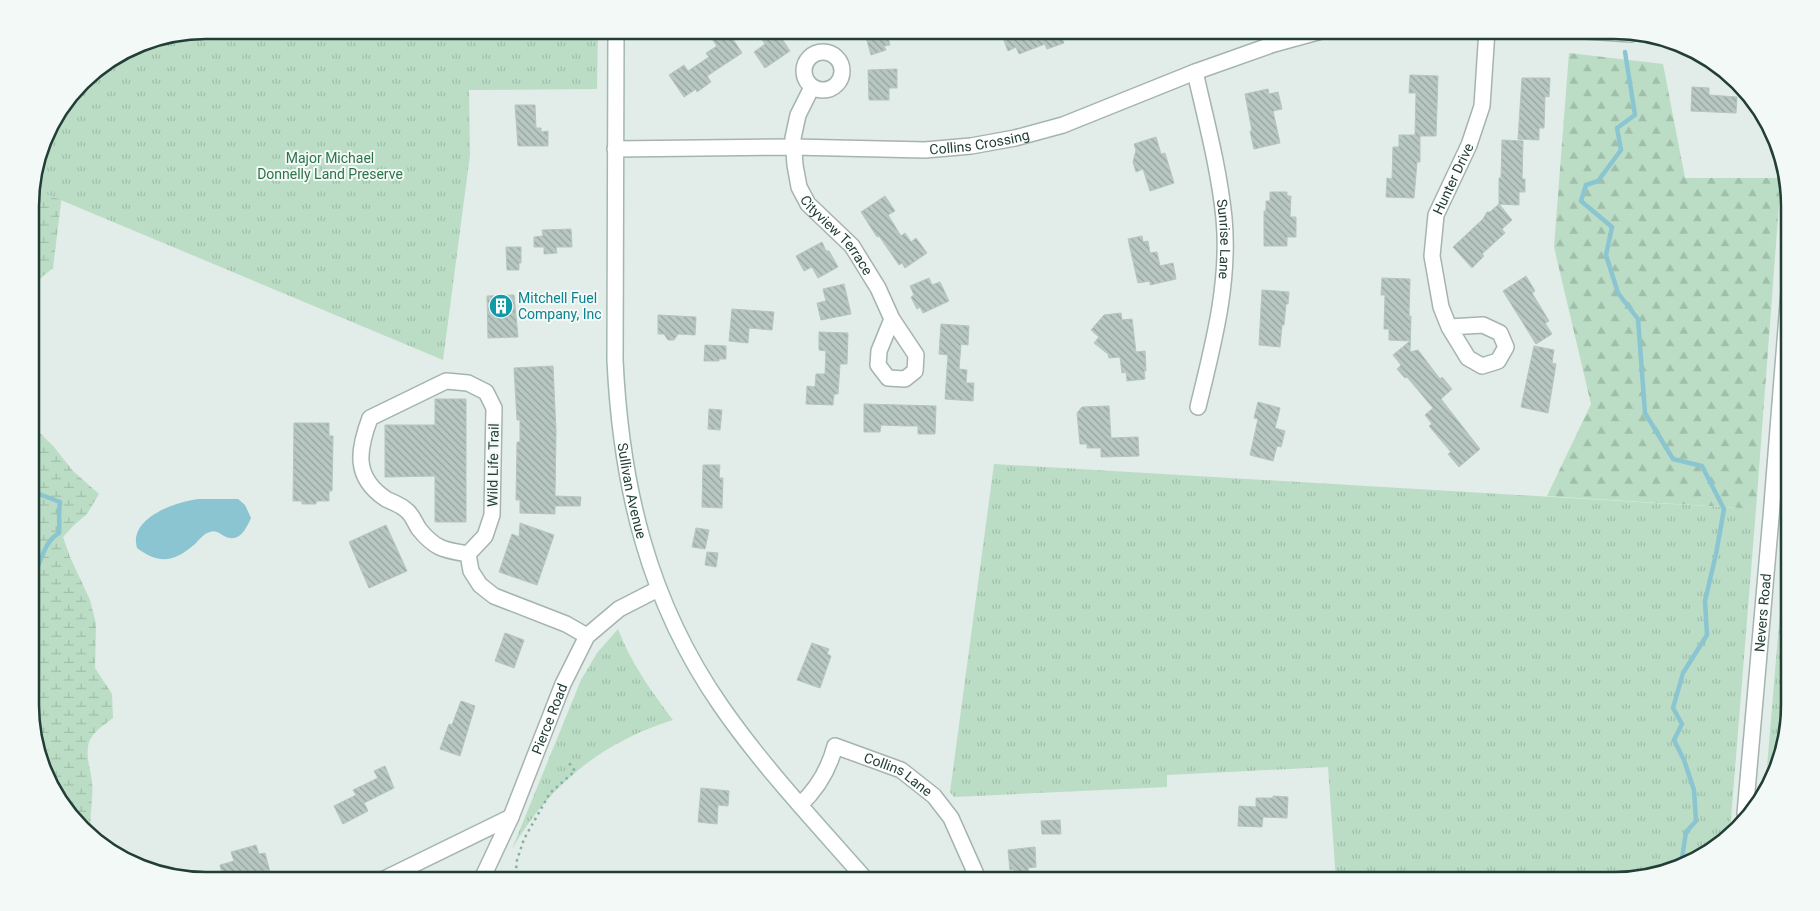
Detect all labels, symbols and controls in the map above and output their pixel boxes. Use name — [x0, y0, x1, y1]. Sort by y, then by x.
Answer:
street label: Collins Crossing — [929, 126, 1031, 158]
street label: Hunter Drive — [1429, 140, 1477, 217]
park label: Major Michael Donnelly Land Preserve — [257, 150, 403, 182]
street label: Cityview Terrace — [797, 193, 876, 278]
street label: Sunrise Lane — [1214, 198, 1233, 280]
place label: Mitchell Fuel Company, Inc — [518, 290, 602, 322]
building icon: Mitchell Fuel Company, Inc — [488, 293, 514, 319]
street label: Wild Life Trail — [484, 423, 502, 507]
street label: Sullivan Avenue — [615, 442, 650, 541]
street label: Nevers Road — [1751, 573, 1774, 653]
street label: Pierce Road — [528, 681, 570, 757]
street label: Collins Lane — [862, 749, 935, 799]

